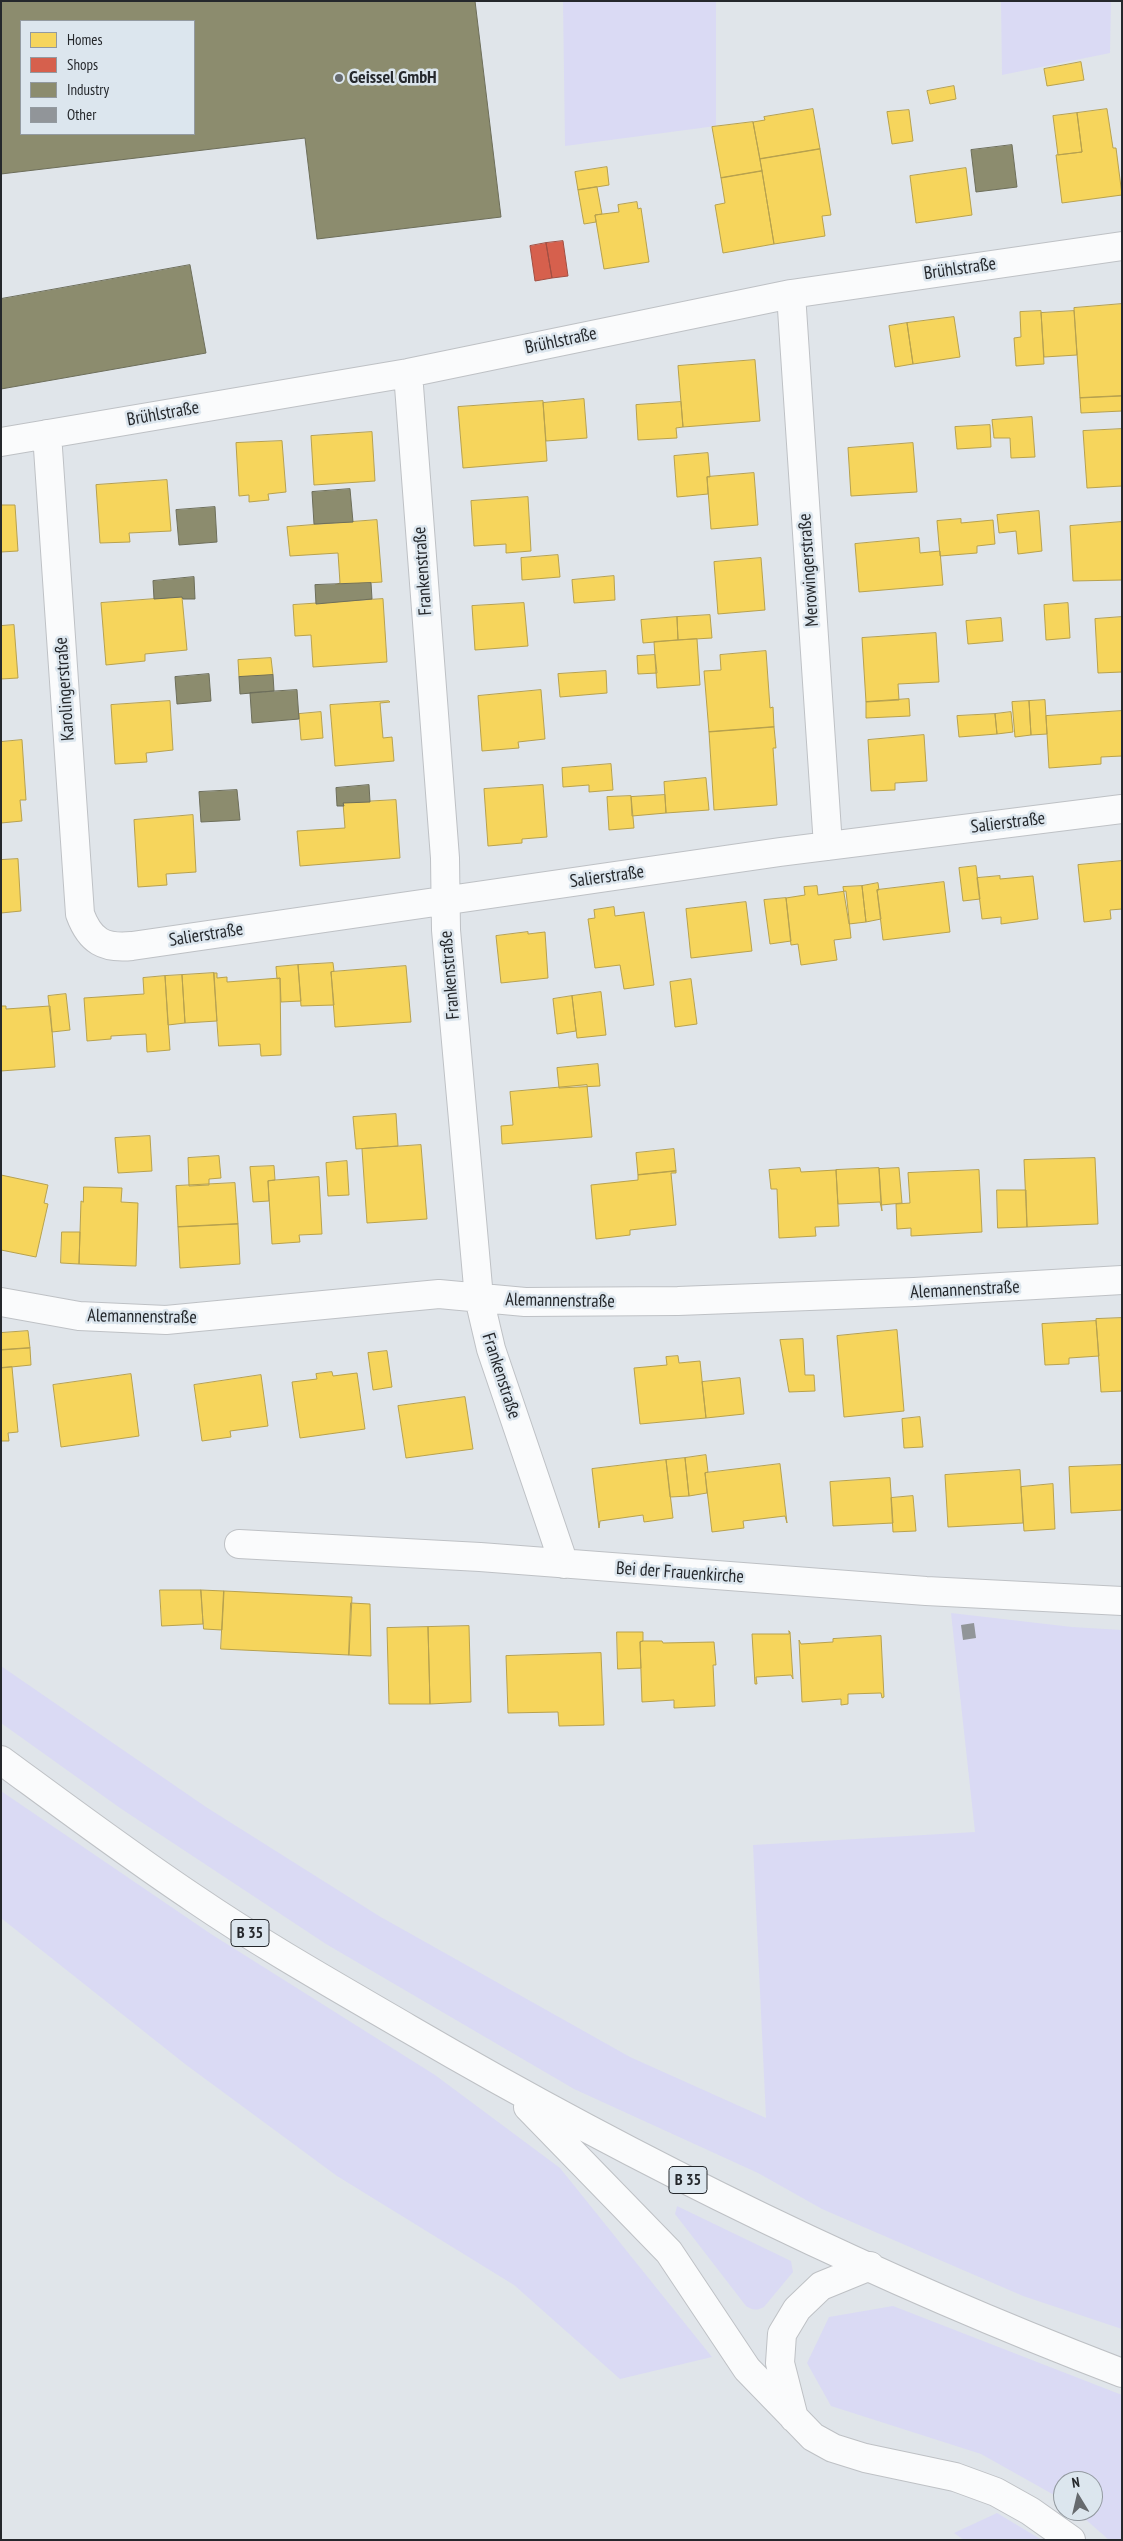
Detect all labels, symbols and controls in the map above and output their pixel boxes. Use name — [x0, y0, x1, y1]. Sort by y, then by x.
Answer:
legend — [20, 20, 195, 135]
text: Homes — [67, 30, 103, 49]
text: Shops — [67, 55, 98, 74]
place label: Geissel GmbH — [349, 67, 437, 89]
marker: Geissel GmbH — [333, 72, 345, 84]
text: Industry — [67, 80, 109, 99]
text: Other — [67, 105, 96, 124]
street label: Brühlstraße — [922, 253, 998, 285]
street label: Brühlstraße — [523, 323, 599, 359]
street label: Brühlstraße — [125, 397, 201, 431]
street label: Merowingerstraße — [794, 513, 824, 627]
street label: Frankenstraße — [409, 526, 437, 616]
street label: Karolingerstraße — [51, 636, 79, 742]
street label: Salierstraße — [970, 808, 1046, 838]
street label: Salierstraße — [568, 861, 646, 893]
street label: Salierstraße — [167, 918, 245, 952]
street label: Frankenstraße — [435, 930, 465, 1020]
street label: Alemannenstraße — [910, 1276, 1020, 1304]
street label: Alemannenstraße — [505, 1289, 615, 1313]
street label: Alemannenstraße — [87, 1305, 197, 1329]
street label: Frankenstraße — [477, 1330, 525, 1422]
street label: Bei der Frauenkirche — [615, 1558, 745, 1588]
road number: B 35 — [231, 1920, 269, 1946]
road number: B 35 — [669, 2166, 707, 2194]
north arrow — [1053, 2471, 1103, 2521]
text: N — [1071, 2473, 1081, 2492]

